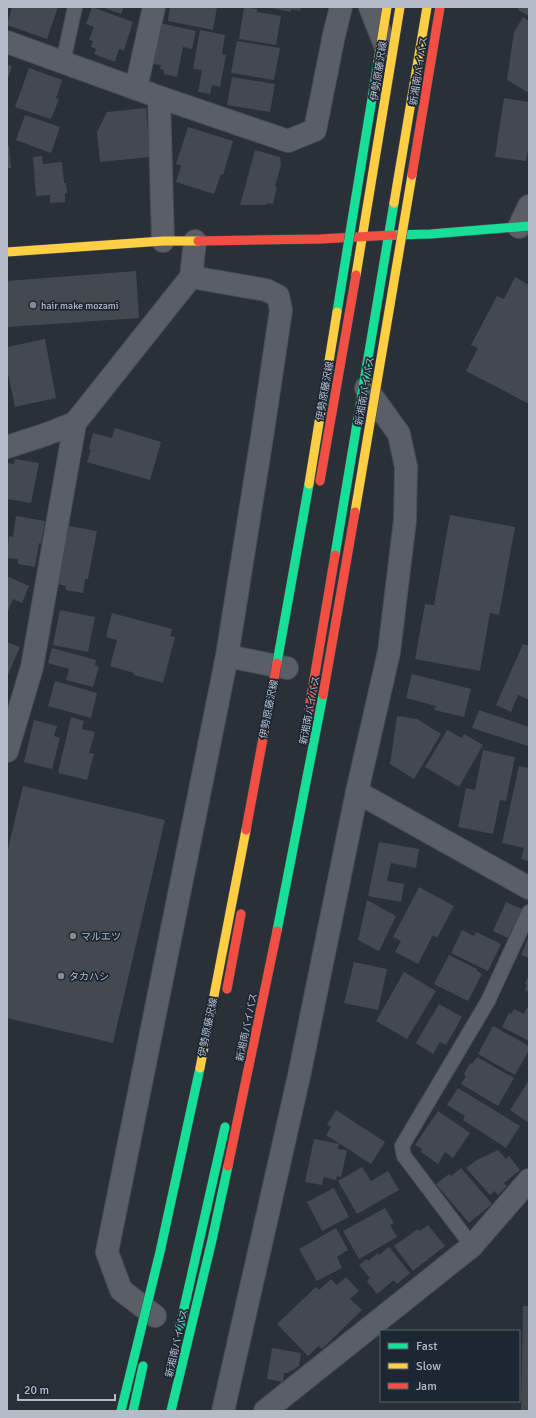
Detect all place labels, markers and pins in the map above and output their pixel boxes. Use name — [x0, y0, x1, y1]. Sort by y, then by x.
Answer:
marker: hair make mozami — [28, 300, 38, 310]
place label: hair make mozami — [41, 300, 118, 312]
marker: マルエツ — [68, 931, 78, 941]
place label: マルエツ — [81, 931, 121, 943]
marker: タカハシ — [56, 971, 66, 981]
place label: タカハシ — [69, 971, 109, 983]

